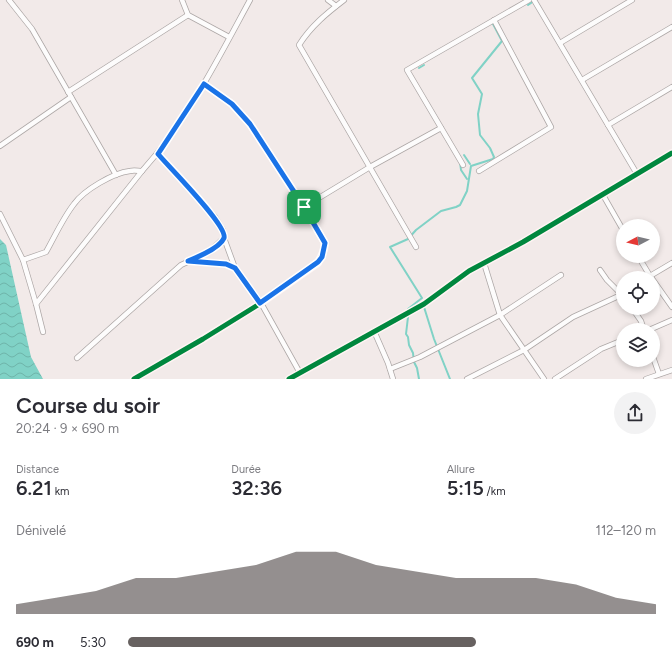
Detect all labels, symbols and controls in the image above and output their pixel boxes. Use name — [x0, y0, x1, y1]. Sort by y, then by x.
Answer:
pin — [287, 190, 321, 224]
icon: arrive — [293, 196, 315, 218]
north arrow — [616, 219, 660, 263]
map controls — [616, 219, 660, 367]
button: locate — [616, 271, 660, 315]
button: layers — [616, 323, 660, 367]
text: Course du soir — [16, 392, 160, 419]
button: share — [614, 392, 656, 434]
text: 20:24 · 9 × 690 m — [16, 421, 119, 436]
text: Distance — [16, 463, 59, 476]
text: Durée — [231, 463, 261, 476]
text: Allure — [447, 463, 475, 476]
text: 6.21 — [16, 476, 52, 500]
text: 32:36 — [231, 476, 282, 500]
text: 5:15 — [447, 476, 484, 500]
text: km — [52, 485, 69, 498]
text: /km — [484, 485, 506, 498]
text: Dénivelé — [16, 523, 66, 538]
text: 112–120 m — [596, 523, 656, 538]
text: 690 m — [16, 635, 54, 650]
text: 5:30 — [80, 635, 106, 650]

